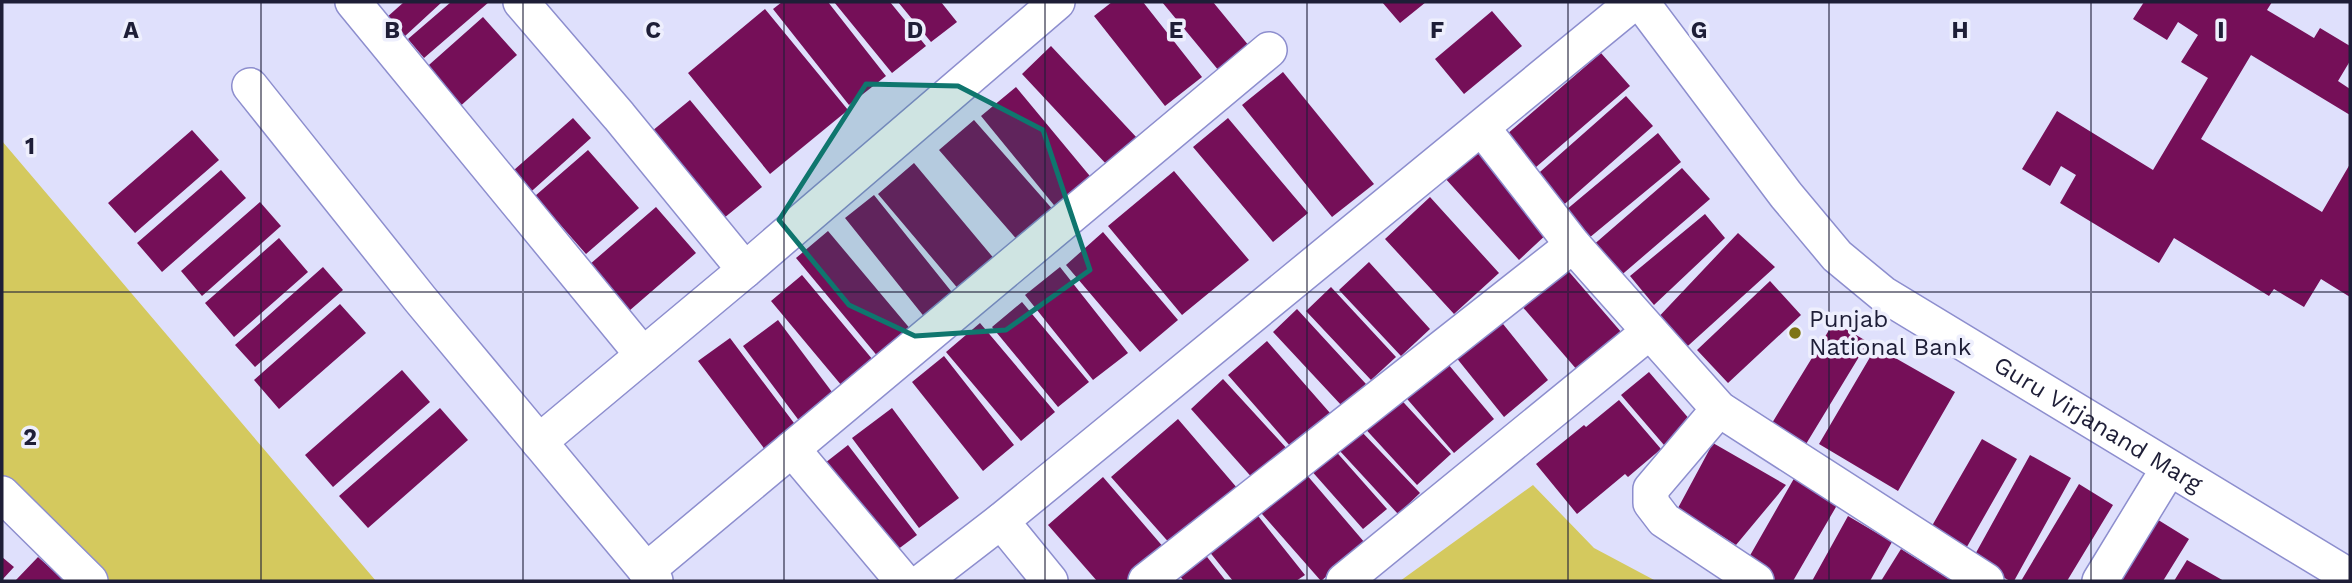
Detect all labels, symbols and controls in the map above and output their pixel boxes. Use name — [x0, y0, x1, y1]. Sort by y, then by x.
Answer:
text: A — [123, 17, 139, 44]
text: B — [384, 17, 400, 44]
text: C — [645, 17, 661, 44]
text: D — [907, 17, 923, 44]
text: E — [1169, 17, 1183, 44]
text: F — [1430, 17, 1444, 44]
text: G — [1691, 17, 1707, 44]
text: H — [1951, 17, 1969, 44]
text: I — [2217, 17, 2225, 44]
text: 1 — [25, 133, 35, 160]
place label: Punjab National Bank — [1809, 305, 1972, 361]
marker: Punjab National Bank — [1787, 325, 1803, 341]
street label: Guru Virjanand Marg — [1989, 351, 2207, 498]
text: 2 — [23, 424, 37, 451]

